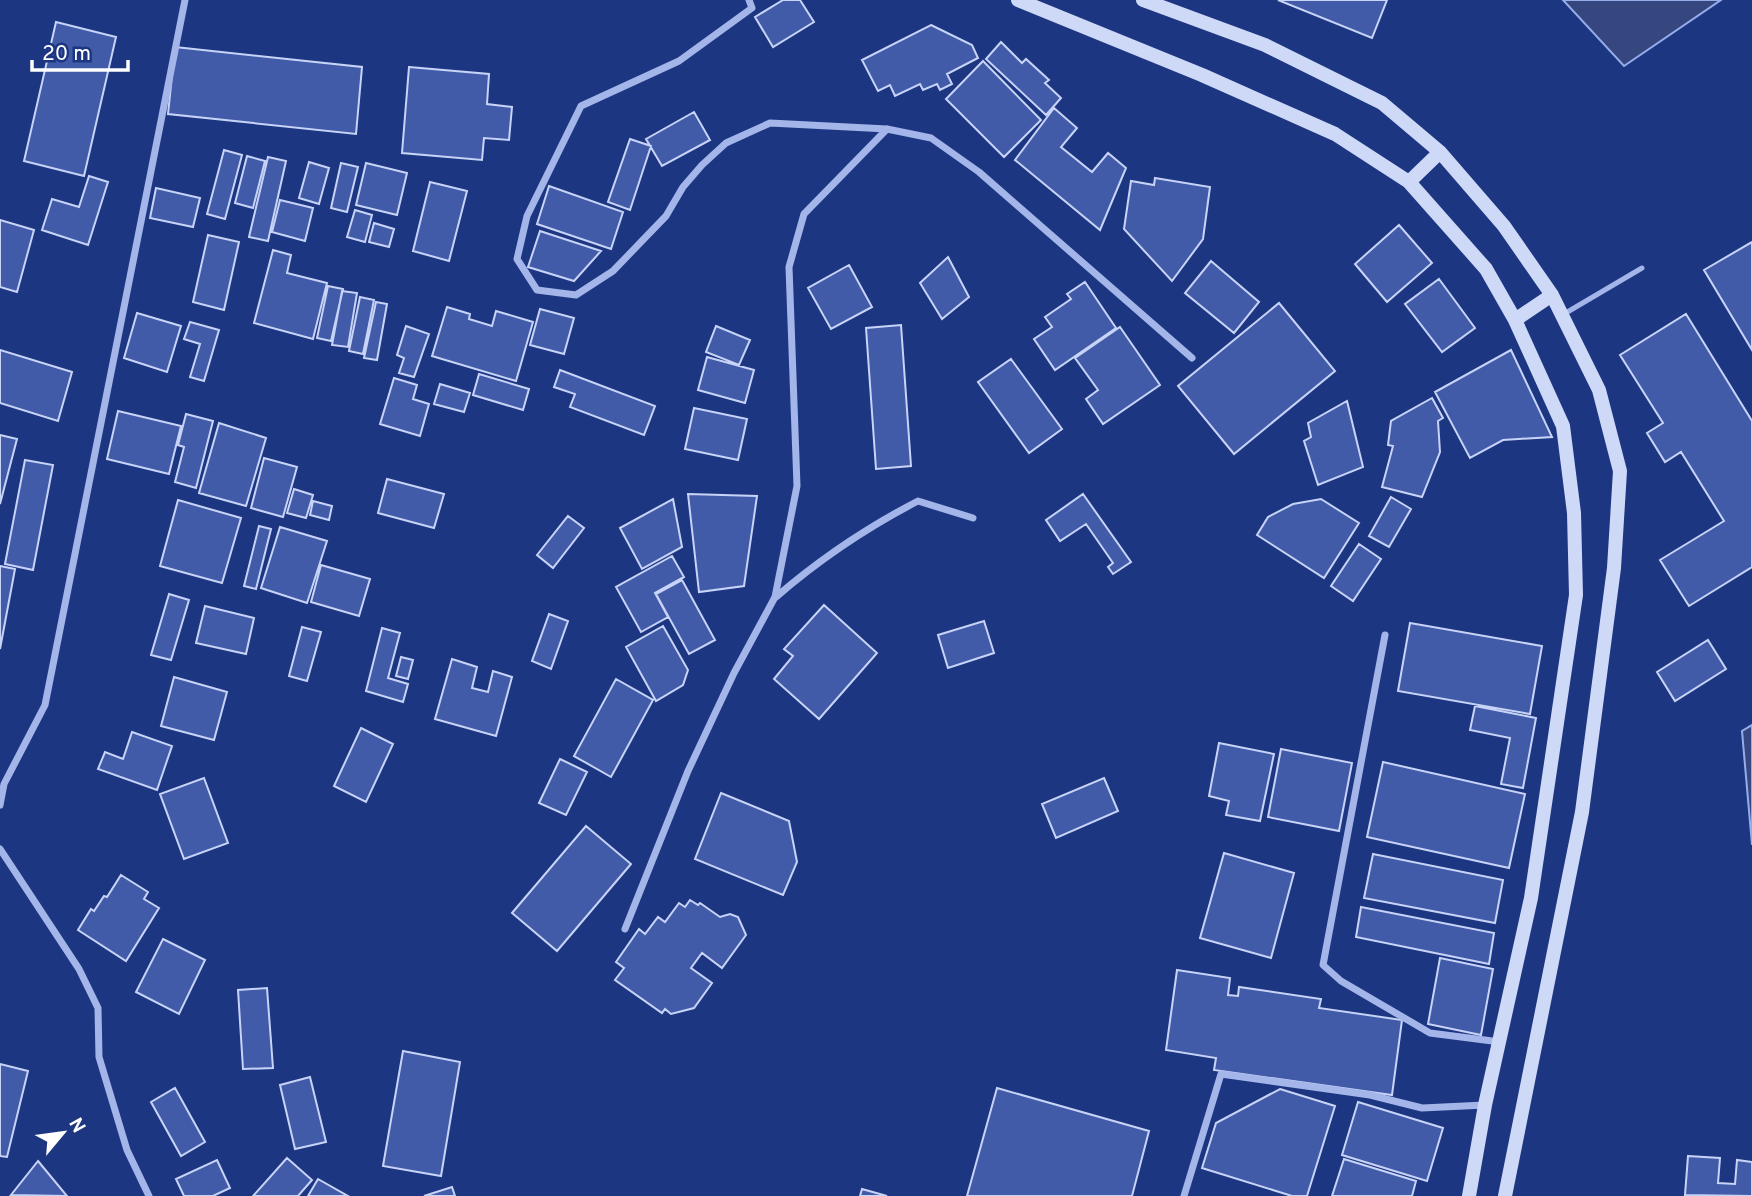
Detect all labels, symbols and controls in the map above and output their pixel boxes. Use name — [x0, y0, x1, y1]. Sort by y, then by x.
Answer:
scale bar — [32, 28, 128, 72]
text: 20 m — [42, 41, 91, 68]
north arrow — [28, 1098, 98, 1168]
text: N — [62, 1114, 90, 1138]

